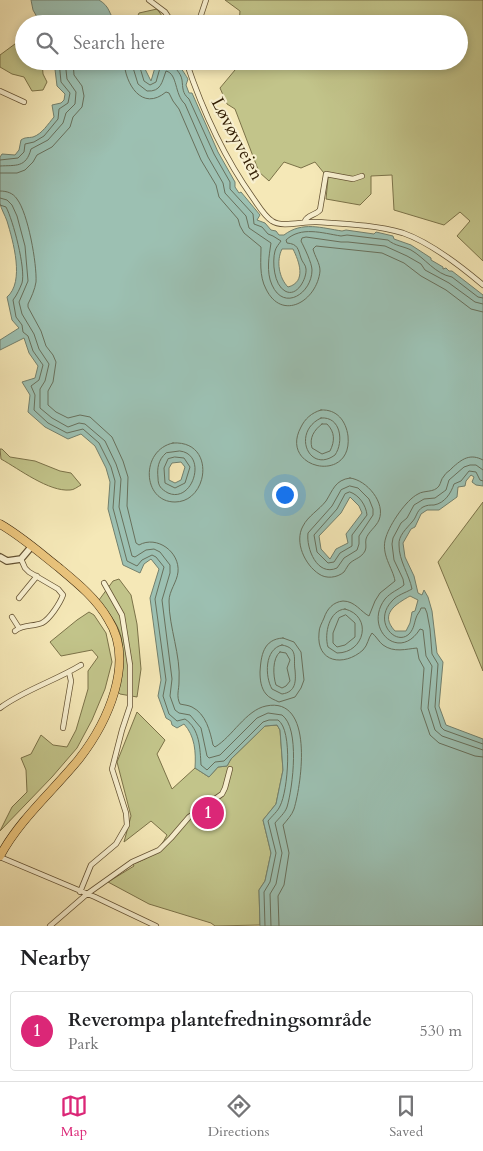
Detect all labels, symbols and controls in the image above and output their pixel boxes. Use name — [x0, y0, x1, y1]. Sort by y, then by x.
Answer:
search box — [15, 15, 468, 70]
icon: search — [33, 29, 61, 57]
text: Search here — [73, 30, 165, 56]
street label: Løvøyveien — [205, 93, 270, 186]
your location — [272, 482, 298, 508]
pin: 1 — [192, 794, 224, 832]
text: Nearby — [20, 944, 91, 973]
text: Reverompa plantefredningsområde — [68, 1007, 372, 1033]
text: 1 — [33, 1020, 41, 1042]
text: 530 m — [420, 1020, 462, 1042]
text: Park — [68, 1033, 99, 1055]
tab: Map — [60, 1092, 88, 1141]
tab: Directions — [208, 1092, 269, 1141]
tab: Saved — [389, 1092, 423, 1141]

